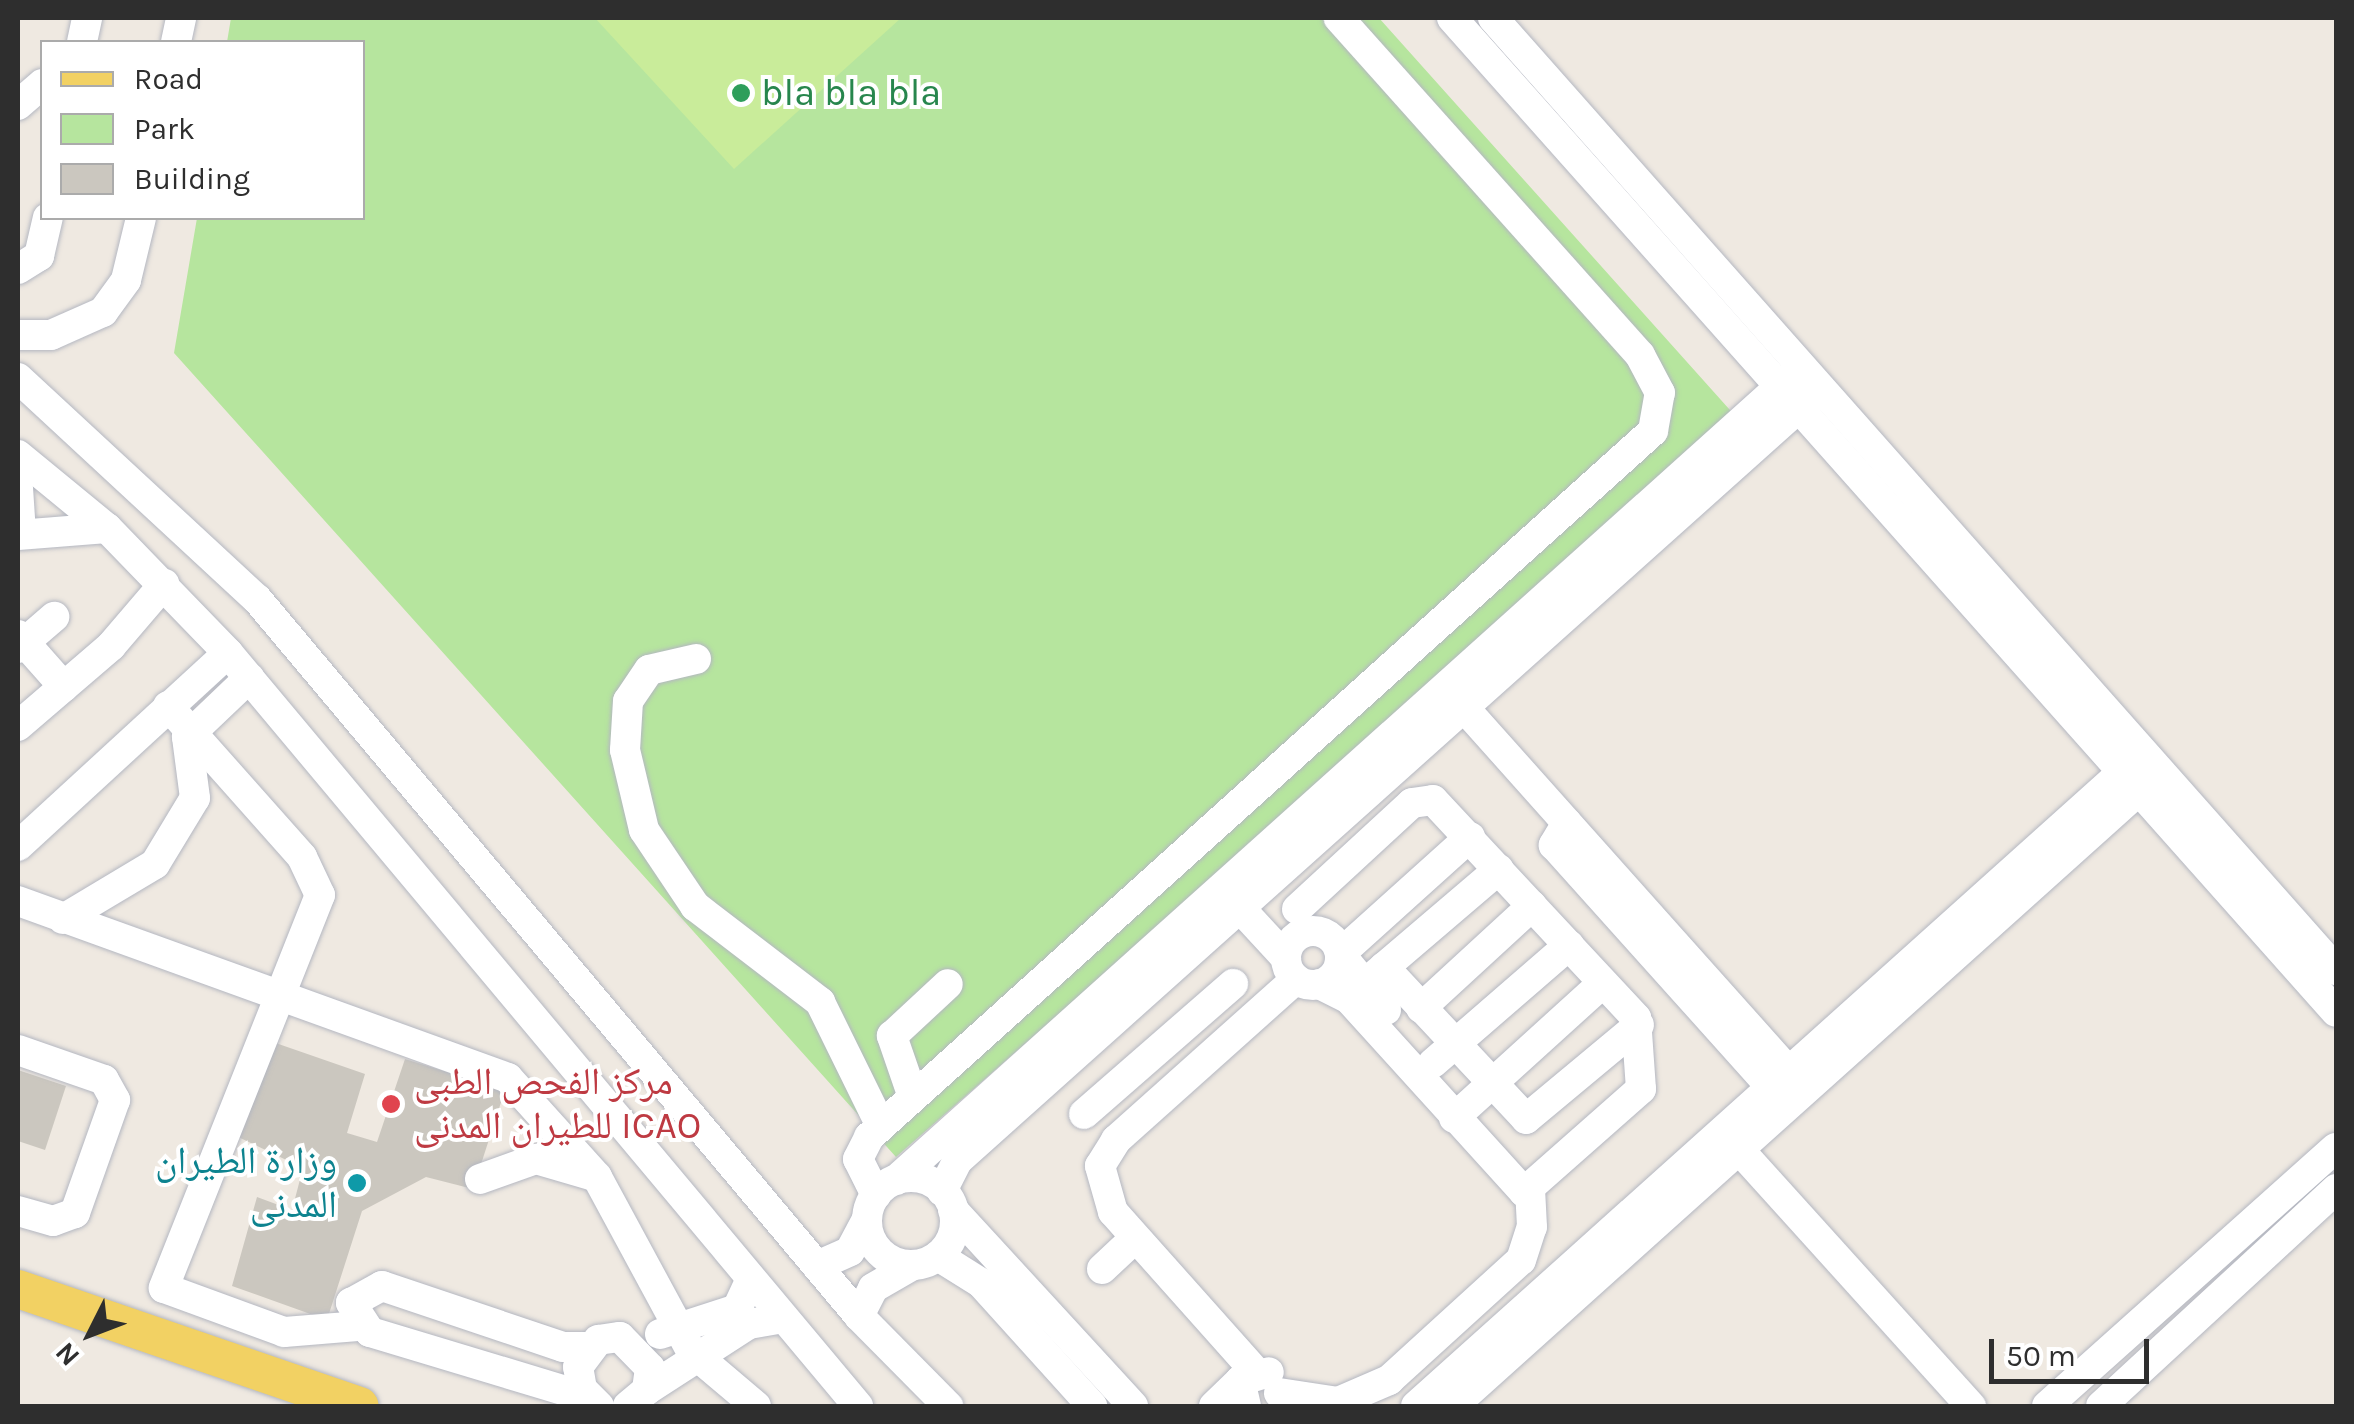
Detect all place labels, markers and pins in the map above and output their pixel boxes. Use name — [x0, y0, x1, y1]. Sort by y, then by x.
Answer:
place label: bla bla bla — [761, 70, 941, 116]
marker: bla bla bla — [730, 82, 752, 104]
place label: مركز الفحص الطبى للطيران المدنى ICAO — [414, 1059, 701, 1148]
marker: مركز الفحص الطبى للطيران المدنى ICAO — [378, 1091, 404, 1117]
place label: وزارة الطيران المدنى — [155, 1138, 337, 1228]
marker: وزارة الطيران المدنى — [346, 1172, 368, 1194]

